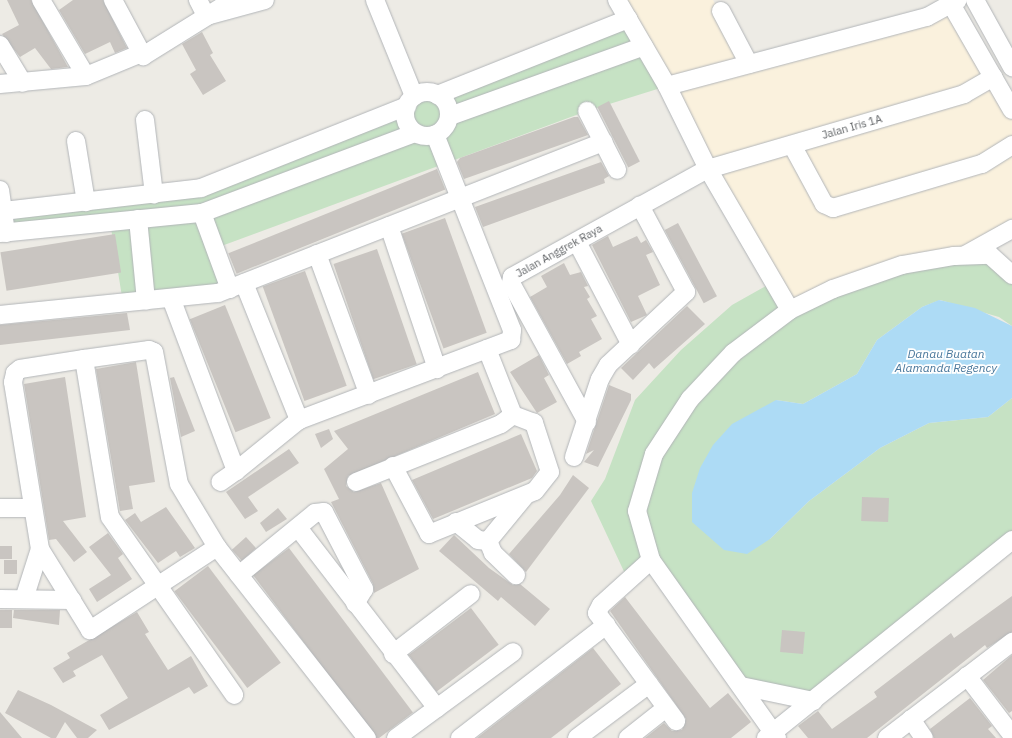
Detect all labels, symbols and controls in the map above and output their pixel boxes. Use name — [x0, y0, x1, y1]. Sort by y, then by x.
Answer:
street label: Jalan Iris 1A — [820, 112, 884, 142]
street label: Jalan Anggrek Raya — [514, 222, 604, 280]
water label: Danau Buatan Alamanda Regency — [895, 347, 997, 375]

